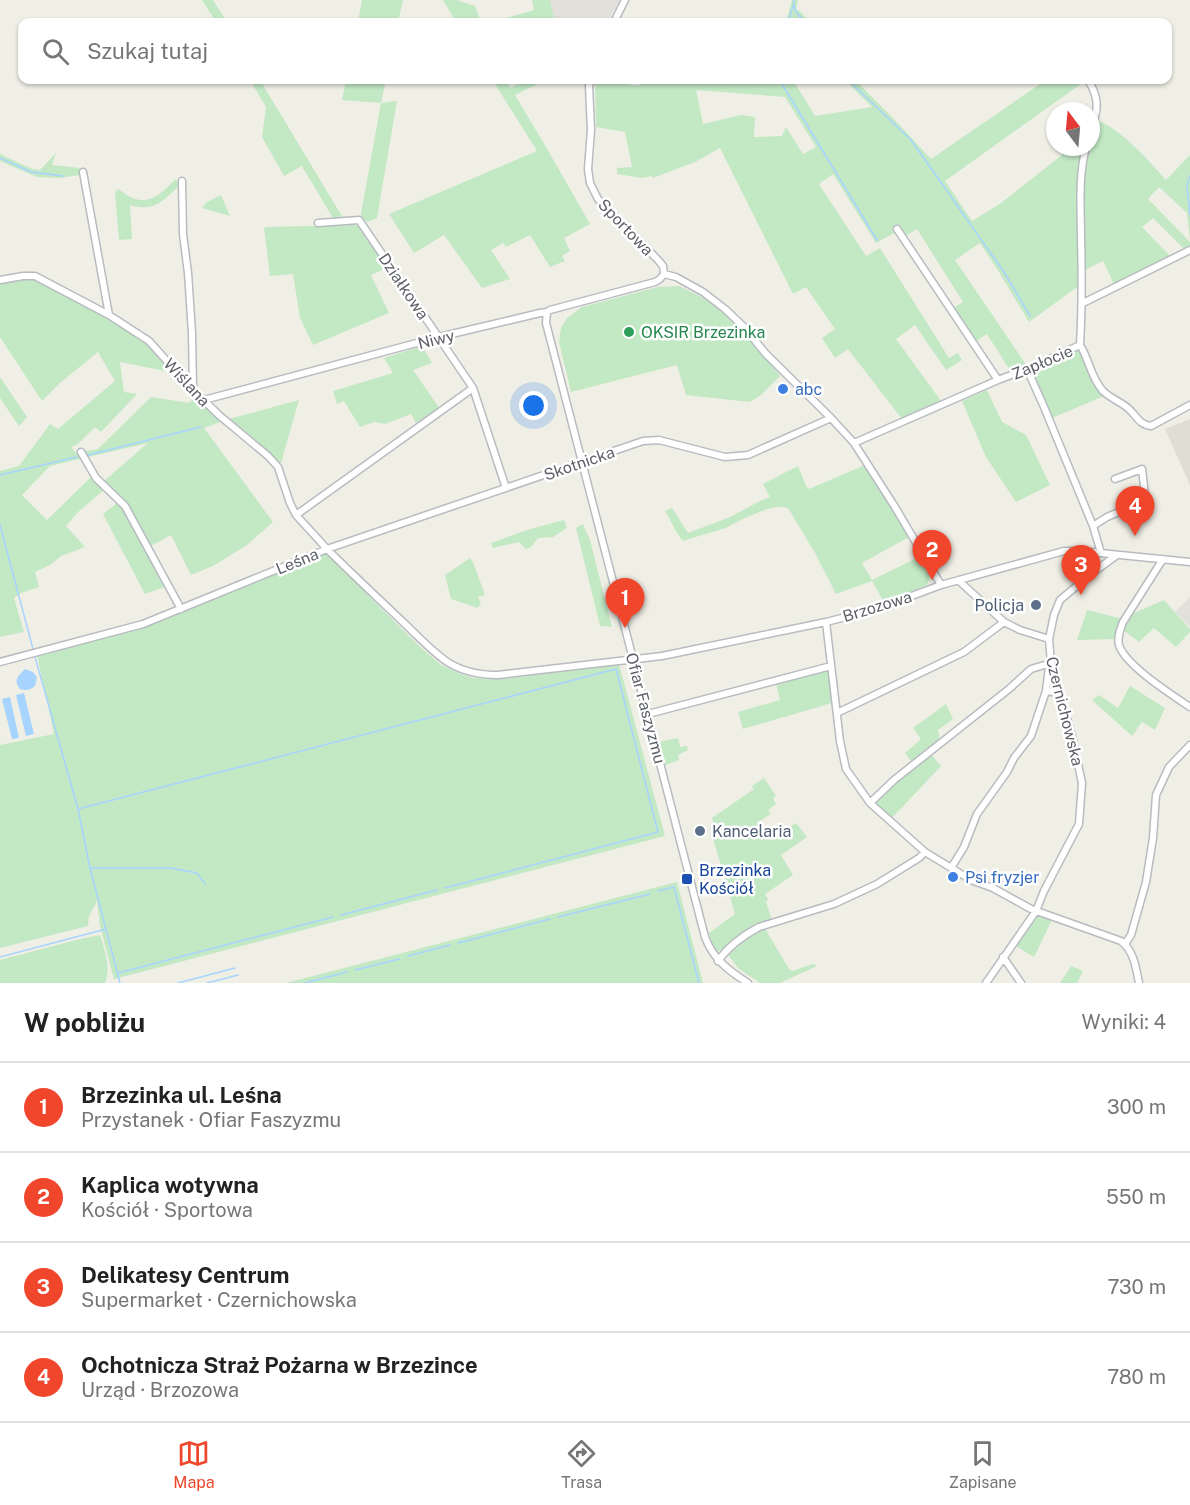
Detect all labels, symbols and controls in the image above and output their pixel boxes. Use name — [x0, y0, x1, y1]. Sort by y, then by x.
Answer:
search box — [18, 18, 1172, 84]
icon: search — [39, 35, 72, 68]
text: Szukaj tutaj — [87, 38, 208, 64]
north arrow — [1046, 102, 1100, 156]
street label: Sportowa — [594, 195, 657, 260]
street label: Działkowa — [375, 250, 433, 323]
place label: OKSIR Brzezinka — [641, 323, 765, 342]
marker: OKSIR Brzezinka — [622, 325, 636, 339]
street label: Niwy — [416, 326, 457, 353]
street label: Zapłocie — [1009, 341, 1076, 384]
street label: Wiślana — [160, 354, 214, 410]
place label: abc — [795, 380, 822, 399]
marker: abc — [776, 382, 790, 396]
your location — [519, 391, 548, 420]
street label: Skotnicka — [541, 443, 617, 484]
pin: 4 — [1116, 486, 1154, 536]
pin: 2 — [912, 530, 952, 580]
street label: Leśna — [273, 544, 321, 579]
pin: 3 — [1062, 546, 1100, 595]
pin: 1 — [606, 578, 644, 628]
street label: Brzozowa — [840, 587, 914, 626]
place label: Policja — [974, 596, 1024, 615]
marker: Policja — [1029, 598, 1043, 612]
street label: Ofiar Faszyzmu — [622, 651, 669, 766]
street label: Czernichowska — [1042, 655, 1087, 768]
place label: Kancelaria — [712, 822, 791, 841]
marker: Kancelaria — [693, 824, 707, 838]
place label: Brzezinka Kościół — [699, 861, 771, 898]
place label: Psi fryzjer — [965, 868, 1039, 887]
marker: Psi fryzjer — [946, 870, 960, 884]
marker: Brzezinka Kościół — [680, 872, 694, 886]
text: W pobliżu — [24, 1007, 145, 1038]
text: Wyniki: 4 — [1082, 1010, 1166, 1034]
text: Brzezinka ul. Leśna — [81, 1082, 282, 1108]
text: 1 — [39, 1095, 48, 1119]
text: 300 m — [1107, 1095, 1166, 1119]
text: Przystanek · Ofiar Faszyzmu — [81, 1108, 341, 1132]
text: Kaplica wotywna — [81, 1172, 259, 1198]
text: 2 — [37, 1185, 50, 1209]
text: 550 m — [1106, 1185, 1166, 1209]
text: Kościół · Sportowa — [81, 1198, 253, 1222]
text: Delikatesy Centrum — [81, 1262, 289, 1288]
text: 3 — [37, 1275, 50, 1299]
text: 730 m — [1108, 1275, 1166, 1299]
text: Supermarket · Czernichowska — [81, 1288, 357, 1312]
text: Ochotnicza Straż Pożarna w Brzezince — [81, 1352, 478, 1378]
text: 4 — [37, 1365, 50, 1389]
text: 780 m — [1107, 1365, 1166, 1389]
text: Urząd · Brzozowa — [81, 1378, 239, 1402]
tab: Mapa — [173, 1437, 215, 1492]
tab: Trasa — [561, 1437, 602, 1492]
tab: Zapisane — [949, 1437, 1017, 1492]

